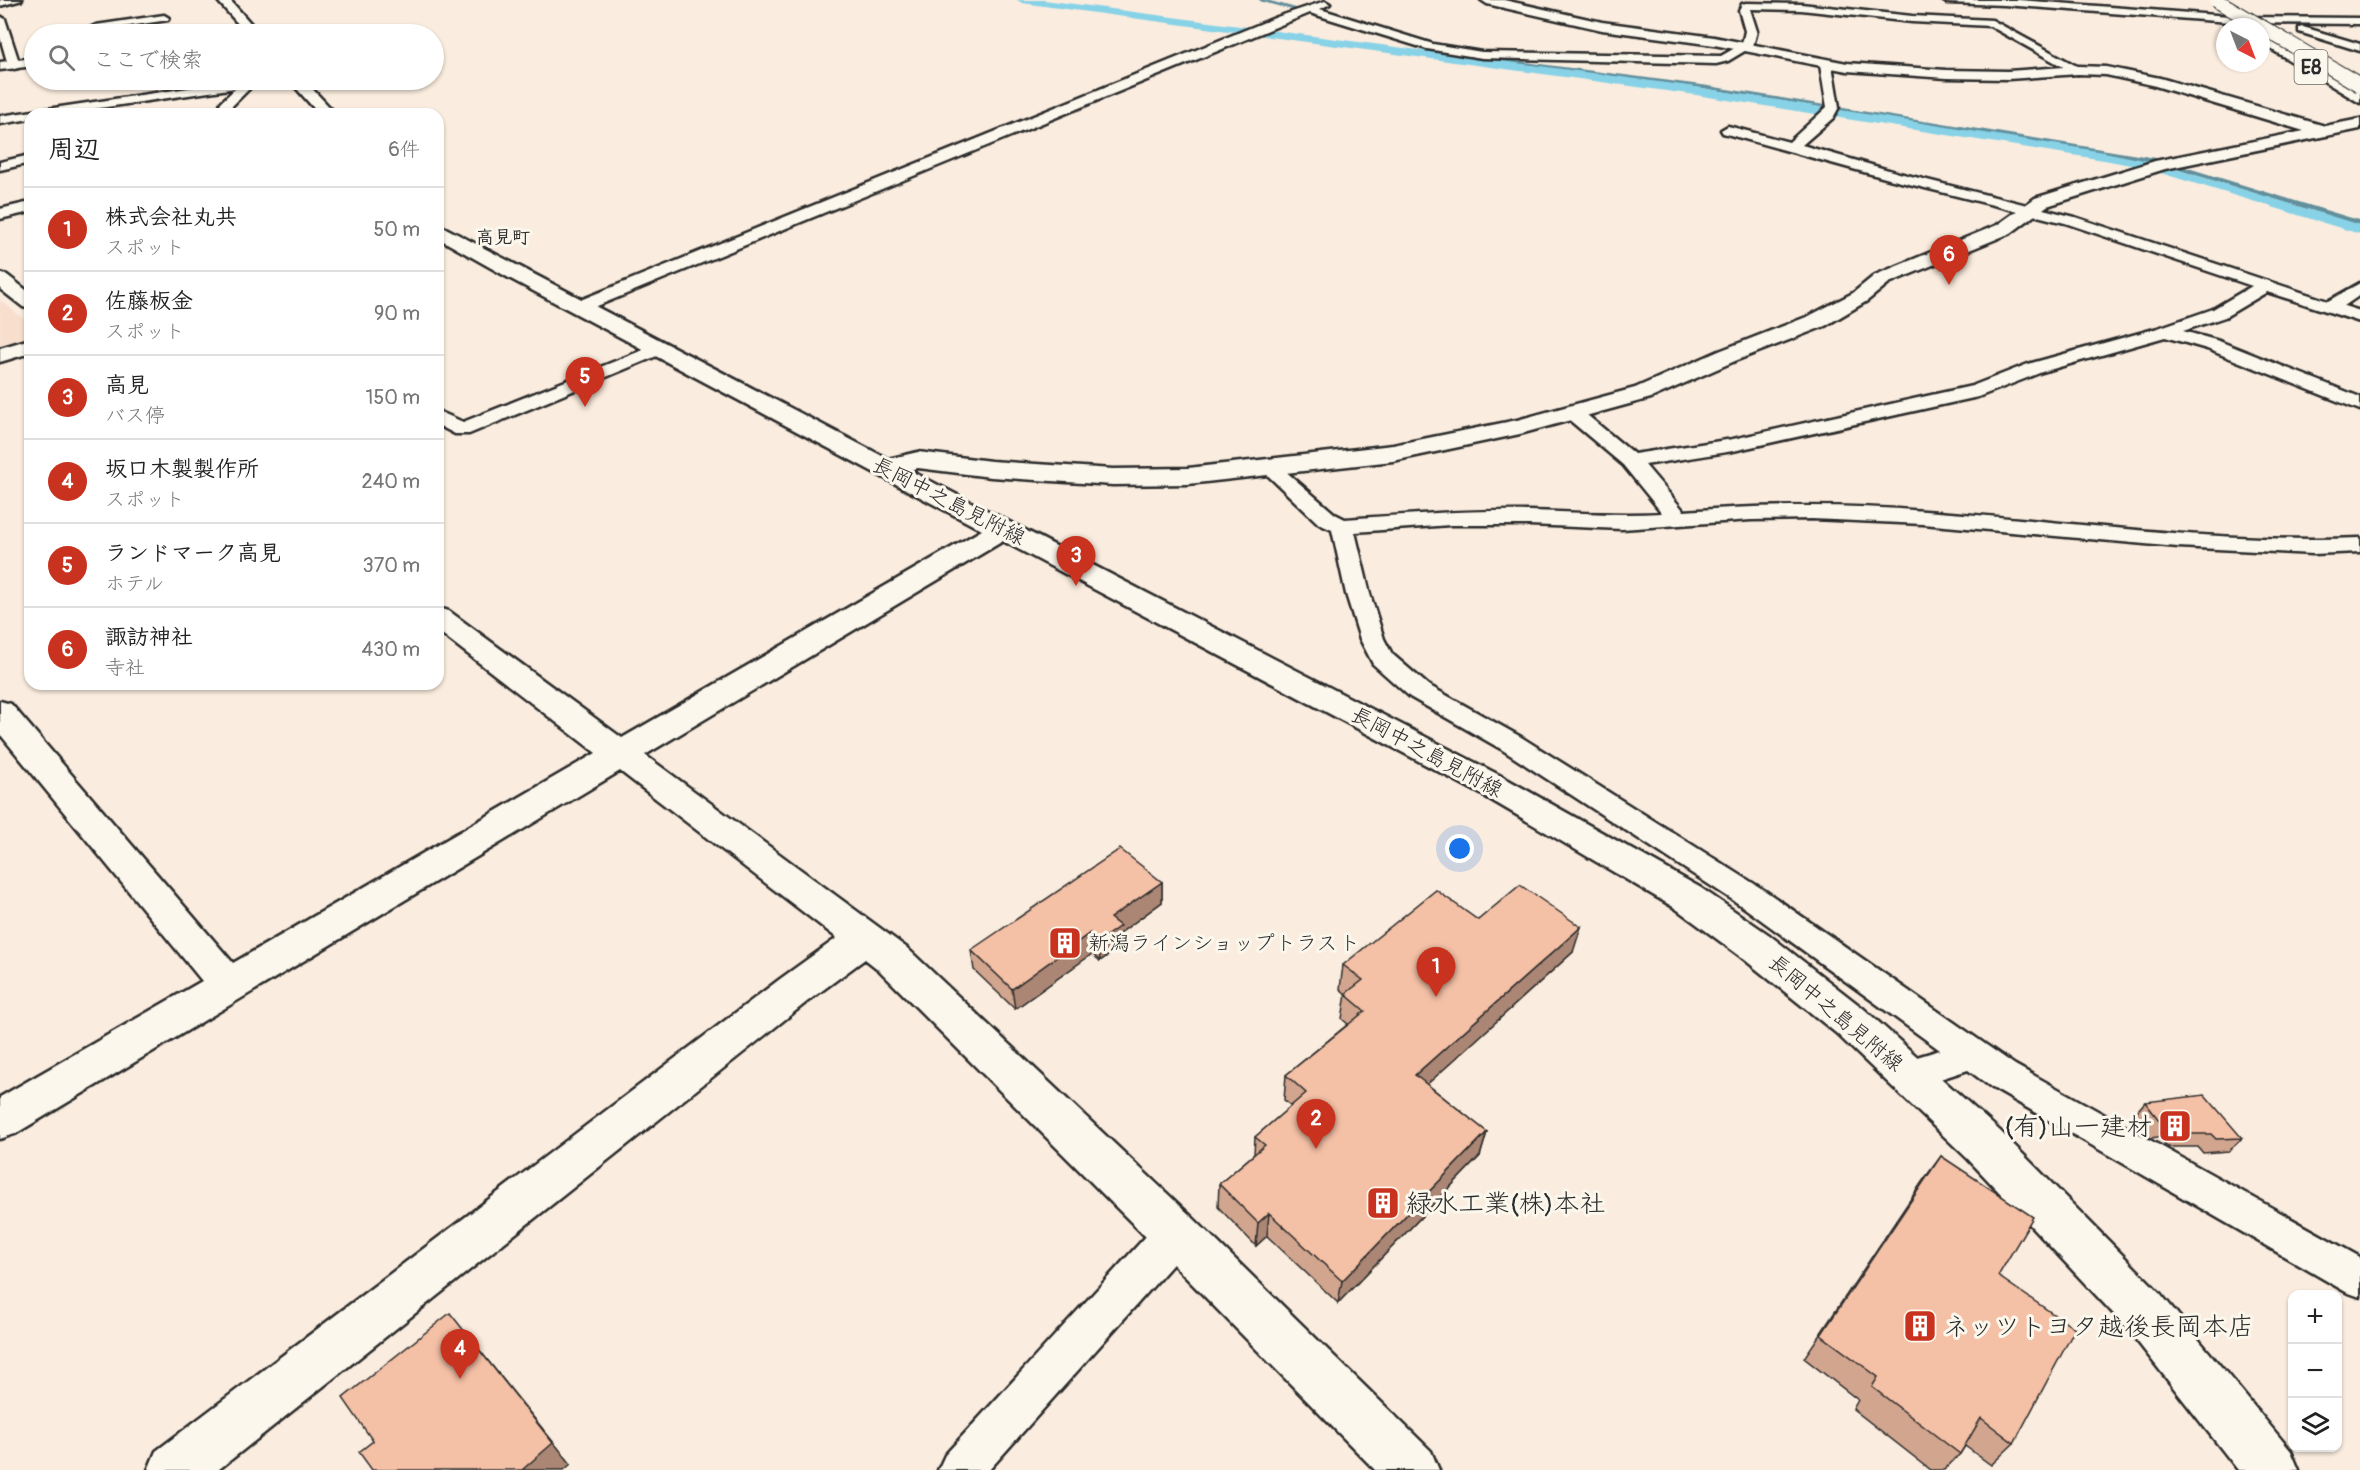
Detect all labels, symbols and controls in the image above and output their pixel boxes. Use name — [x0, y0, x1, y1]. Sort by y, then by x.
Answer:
north arrow — [2216, 18, 2270, 72]
search box — [24, 24, 444, 90]
icon: search — [45, 41, 78, 74]
text: ここで検索 — [93, 46, 203, 74]
road number: E8 — [2294, 50, 2328, 84]
text: 周辺 — [48, 134, 100, 166]
text: 6件 — [388, 137, 420, 162]
text: 株式会社丸共 — [105, 203, 237, 231]
text: 1 — [64, 217, 71, 242]
text: 50 m — [373, 217, 420, 242]
district label: 高見町 — [476, 226, 530, 249]
text: スポット — [105, 235, 185, 260]
pin: 6 — [1930, 236, 1968, 285]
text: 佐藤板金 — [105, 287, 193, 315]
text: 2 — [62, 301, 73, 326]
text: 90 m — [374, 301, 420, 326]
text: スポット — [105, 319, 185, 344]
pin: 5 — [566, 358, 604, 407]
text: 高見 — [105, 371, 149, 399]
text: 3 — [62, 385, 73, 410]
text: 150 m — [366, 385, 420, 410]
text: バス停 — [105, 403, 165, 428]
street label: 長岡中之島見附線 — [868, 451, 1030, 552]
text: 坂口木製製作所 — [105, 455, 259, 483]
text: 4 — [62, 469, 73, 494]
text: 240 m — [361, 469, 420, 494]
text: スポット — [105, 487, 185, 512]
pin: 3 — [1056, 536, 1096, 586]
text: ランドマーク高見 — [105, 539, 281, 567]
text: 5 — [62, 553, 73, 578]
text: 370 m — [363, 553, 420, 578]
text: ホテル — [105, 571, 164, 596]
text: 諏訪神社 — [105, 623, 193, 651]
text: 6 — [62, 637, 73, 662]
text: 430 m — [361, 637, 420, 662]
text: 寺社 — [105, 655, 145, 680]
street label: 長岡中之島見附線 — [1346, 701, 1507, 804]
your location — [1445, 834, 1474, 863]
building icon: 新潟ラインショップトラスト — [1047, 925, 1083, 961]
place label: 新潟ラインショップトラスト — [1088, 930, 1360, 957]
pin: 1 — [1416, 948, 1456, 997]
street label: 長岡中之島見附線 — [1763, 949, 1909, 1078]
pin: 2 — [1296, 1100, 1336, 1149]
building icon: (有)山一建材 — [2157, 1108, 2193, 1144]
place label: (有)山一建材 — [2005, 1111, 2152, 1143]
building icon: 緑水工業(株)本社 — [1365, 1185, 1401, 1221]
place label: 緑水工業(株)本社 — [1406, 1188, 1605, 1220]
map controls — [2288, 1290, 2342, 1452]
button: + — [2288, 1290, 2342, 1344]
building icon: ネッツトヨタ越後長岡本店 — [1902, 1308, 1938, 1344]
place label: ネッツトヨタ越後長岡本店 — [1943, 1311, 2254, 1343]
pin: 4 — [440, 1330, 480, 1379]
button: − — [2288, 1344, 2342, 1398]
button: layers — [2288, 1398, 2342, 1452]

